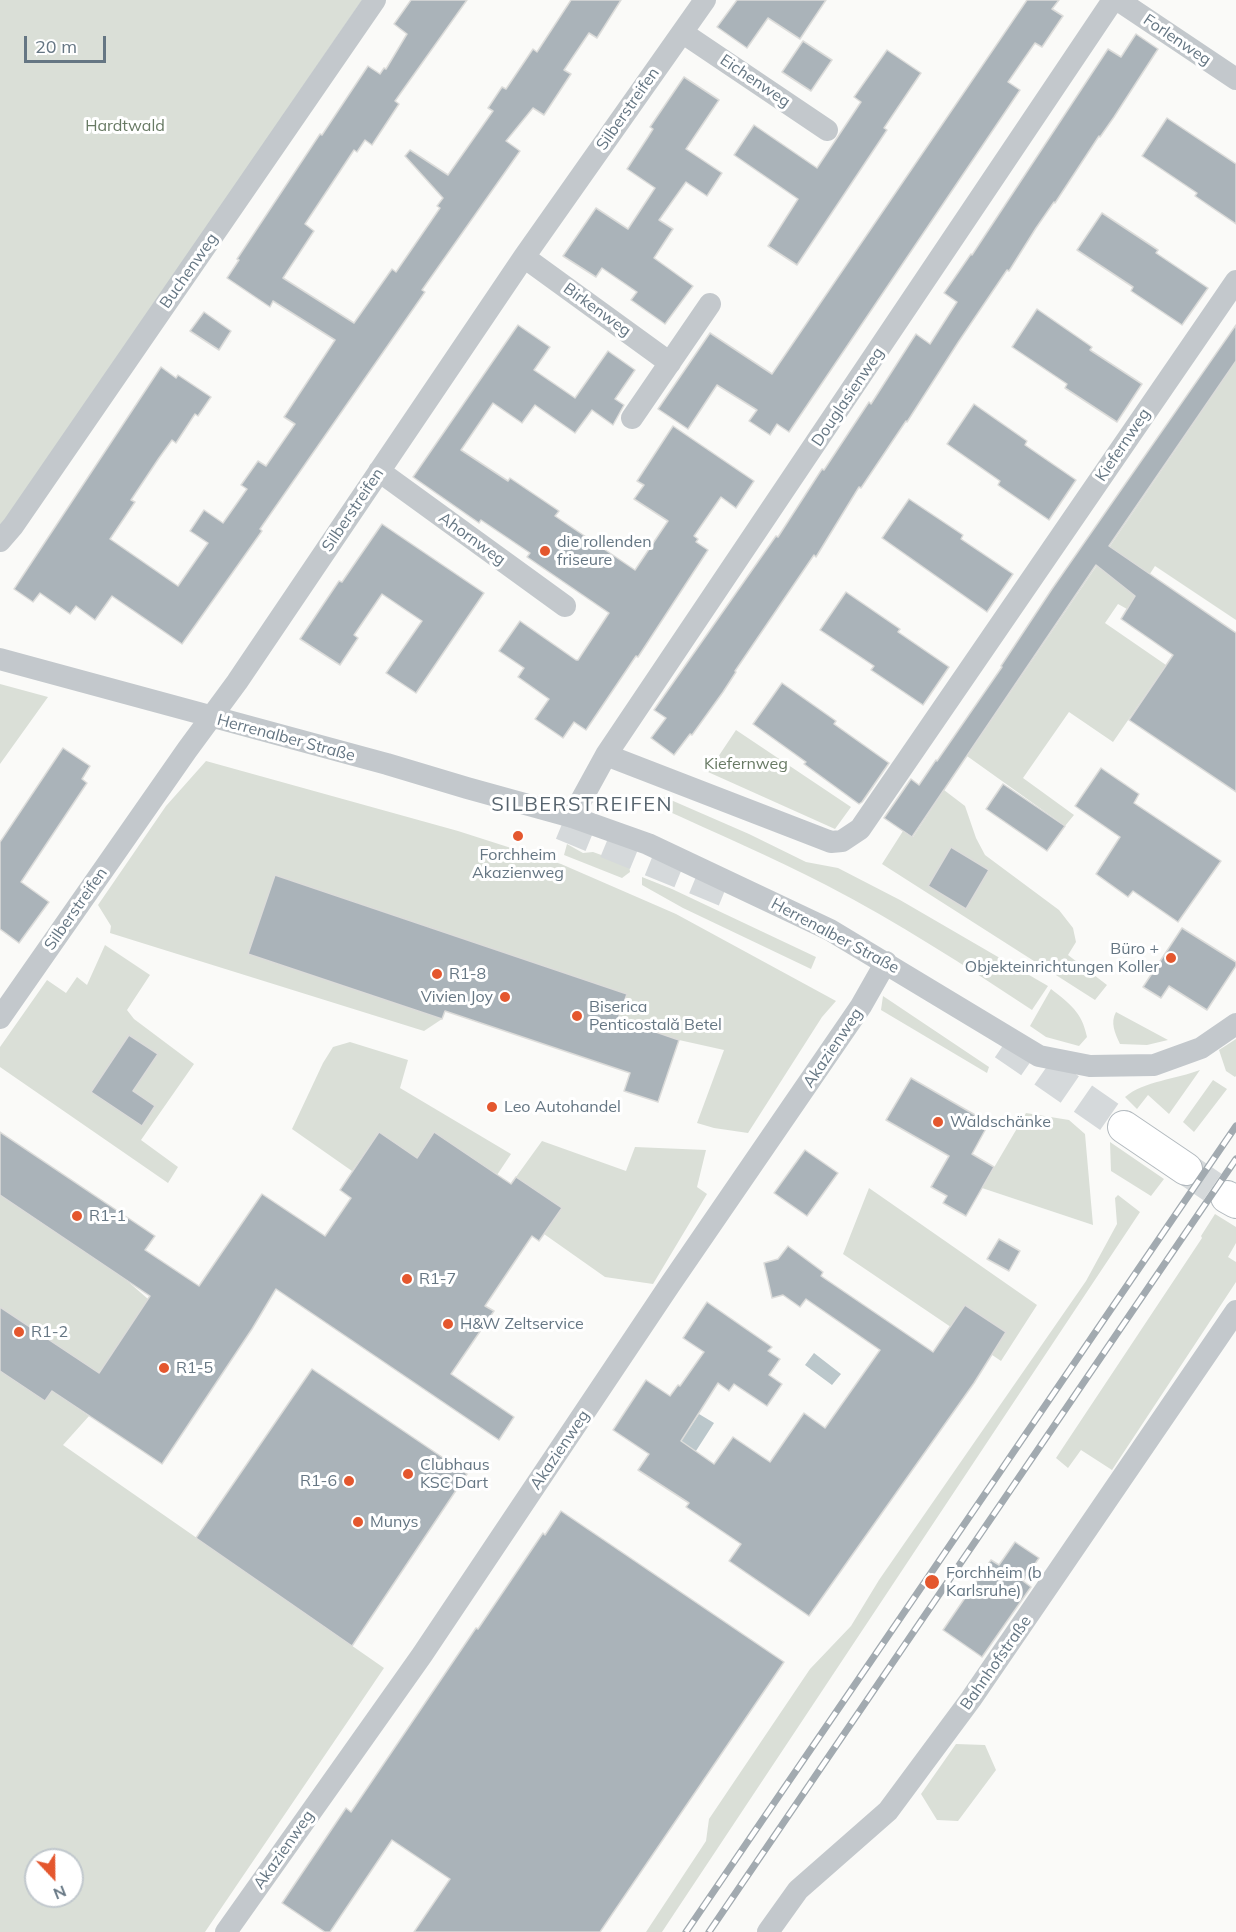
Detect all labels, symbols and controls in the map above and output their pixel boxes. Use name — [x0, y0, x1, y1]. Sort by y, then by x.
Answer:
street label: Forlenweg — [1139, 10, 1215, 70]
scale bar — [27, 24, 110, 62]
text: 20 m — [35, 35, 77, 58]
street label: Eichenweg — [716, 50, 794, 112]
street label: Silberstreifen — [592, 64, 664, 154]
park label: Hardtwald — [85, 116, 165, 136]
street label: Buchenweg — [156, 230, 222, 312]
street label: Birkenweg — [560, 279, 634, 341]
street label: Douglasienweg — [808, 344, 888, 450]
street label: Kiefernweg — [1092, 405, 1154, 485]
street label: Silberstreifen — [318, 465, 388, 555]
street label: Ahornweg — [435, 508, 509, 570]
place label: die rollenden friseure — [557, 532, 652, 570]
marker: die rollenden friseure — [538, 544, 552, 558]
street label: Herrenalber Straße — [215, 710, 357, 766]
park label: Kiefernweg — [704, 754, 788, 774]
district label: SILBERSTREIFEN — [491, 793, 673, 817]
marker: Forchheim Akazienweg — [511, 829, 525, 843]
place label: Forchheim Akazienweg — [472, 845, 564, 883]
street label: Silberstreifen — [40, 864, 112, 954]
street label: Herrenalber Straße — [768, 894, 902, 978]
place label: Büro + Objekteinrichtungen Koller — [965, 939, 1159, 977]
marker: Büro + Objekteinrichtungen Koller — [1164, 951, 1178, 965]
place label: R1-8 — [449, 964, 486, 984]
marker: R1-8 — [430, 967, 444, 981]
place label: Vivien Joy — [421, 987, 493, 1007]
marker: Vivien Joy — [498, 990, 512, 1004]
place label: Biserica Penticostală Betel — [589, 997, 722, 1035]
street label: Akazienweg — [799, 1005, 867, 1091]
marker: Biserica Penticostală Betel — [570, 1009, 584, 1023]
place label: Leo Autohandel — [504, 1097, 621, 1117]
marker: Leo Autohandel — [485, 1100, 499, 1114]
place label: Waldschänke — [950, 1112, 1051, 1132]
marker: Waldschänke — [931, 1115, 945, 1129]
place label: R1-1 — [89, 1206, 126, 1226]
marker: R1-1 — [70, 1209, 84, 1223]
place label: R1-7 — [419, 1269, 456, 1289]
marker: R1-7 — [400, 1272, 414, 1286]
place label: H&W Zeltservice — [460, 1314, 584, 1334]
marker: H&W Zeltservice — [441, 1317, 455, 1331]
place label: R1-2 — [31, 1322, 68, 1342]
marker: R1-2 — [12, 1325, 26, 1339]
place label: R1-5 — [176, 1358, 213, 1378]
marker: R1-5 — [157, 1361, 171, 1375]
street label: Akazienweg — [526, 1407, 594, 1493]
place label: Clubhaus KSC Dart — [420, 1455, 490, 1493]
marker: Clubhaus KSC Dart — [401, 1467, 415, 1481]
place label: R1-6 — [300, 1471, 337, 1491]
marker: R1-6 — [342, 1474, 356, 1488]
place label: Munys — [370, 1512, 419, 1532]
marker: Munys — [351, 1515, 365, 1529]
place label: Forchheim (b Karlsruhe) — [946, 1563, 1042, 1601]
marker: Forchheim (b Karlsruhe) — [923, 1573, 941, 1591]
street label: Bahnhofstraße — [956, 1612, 1036, 1714]
street label: Akazienweg — [250, 1807, 318, 1893]
north arrow — [24, 1848, 84, 1908]
text: N — [51, 1881, 69, 1904]

